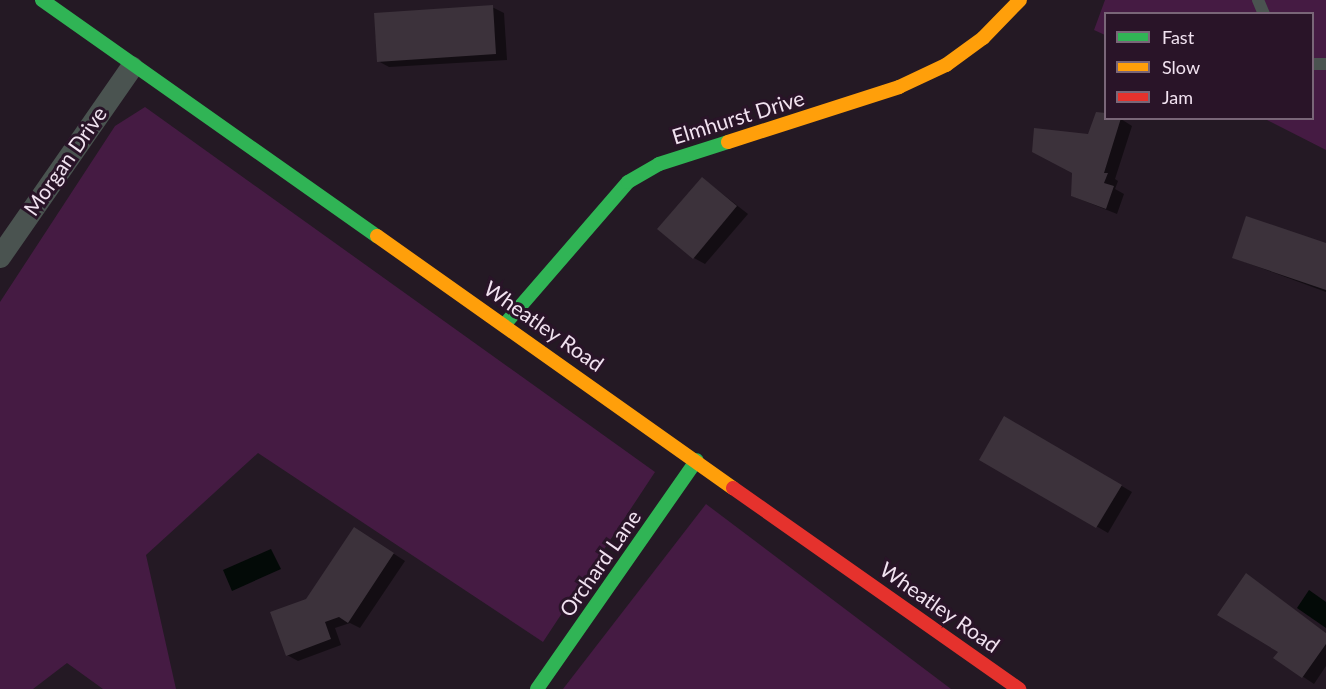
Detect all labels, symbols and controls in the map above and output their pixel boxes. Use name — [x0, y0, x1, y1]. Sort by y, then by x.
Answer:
legend — [1104, 12, 1314, 120]
text: Fast — [1162, 26, 1194, 48]
text: Slow — [1162, 56, 1200, 78]
street label: Elmhurst Drive — [669, 85, 807, 149]
text: Jam — [1162, 86, 1193, 108]
street label: Morgan Drive — [18, 102, 112, 220]
street label: Wheatley Road — [479, 275, 609, 377]
street label: Orchard Lane — [554, 505, 646, 621]
street label: Wheatley Road — [875, 556, 1005, 658]

